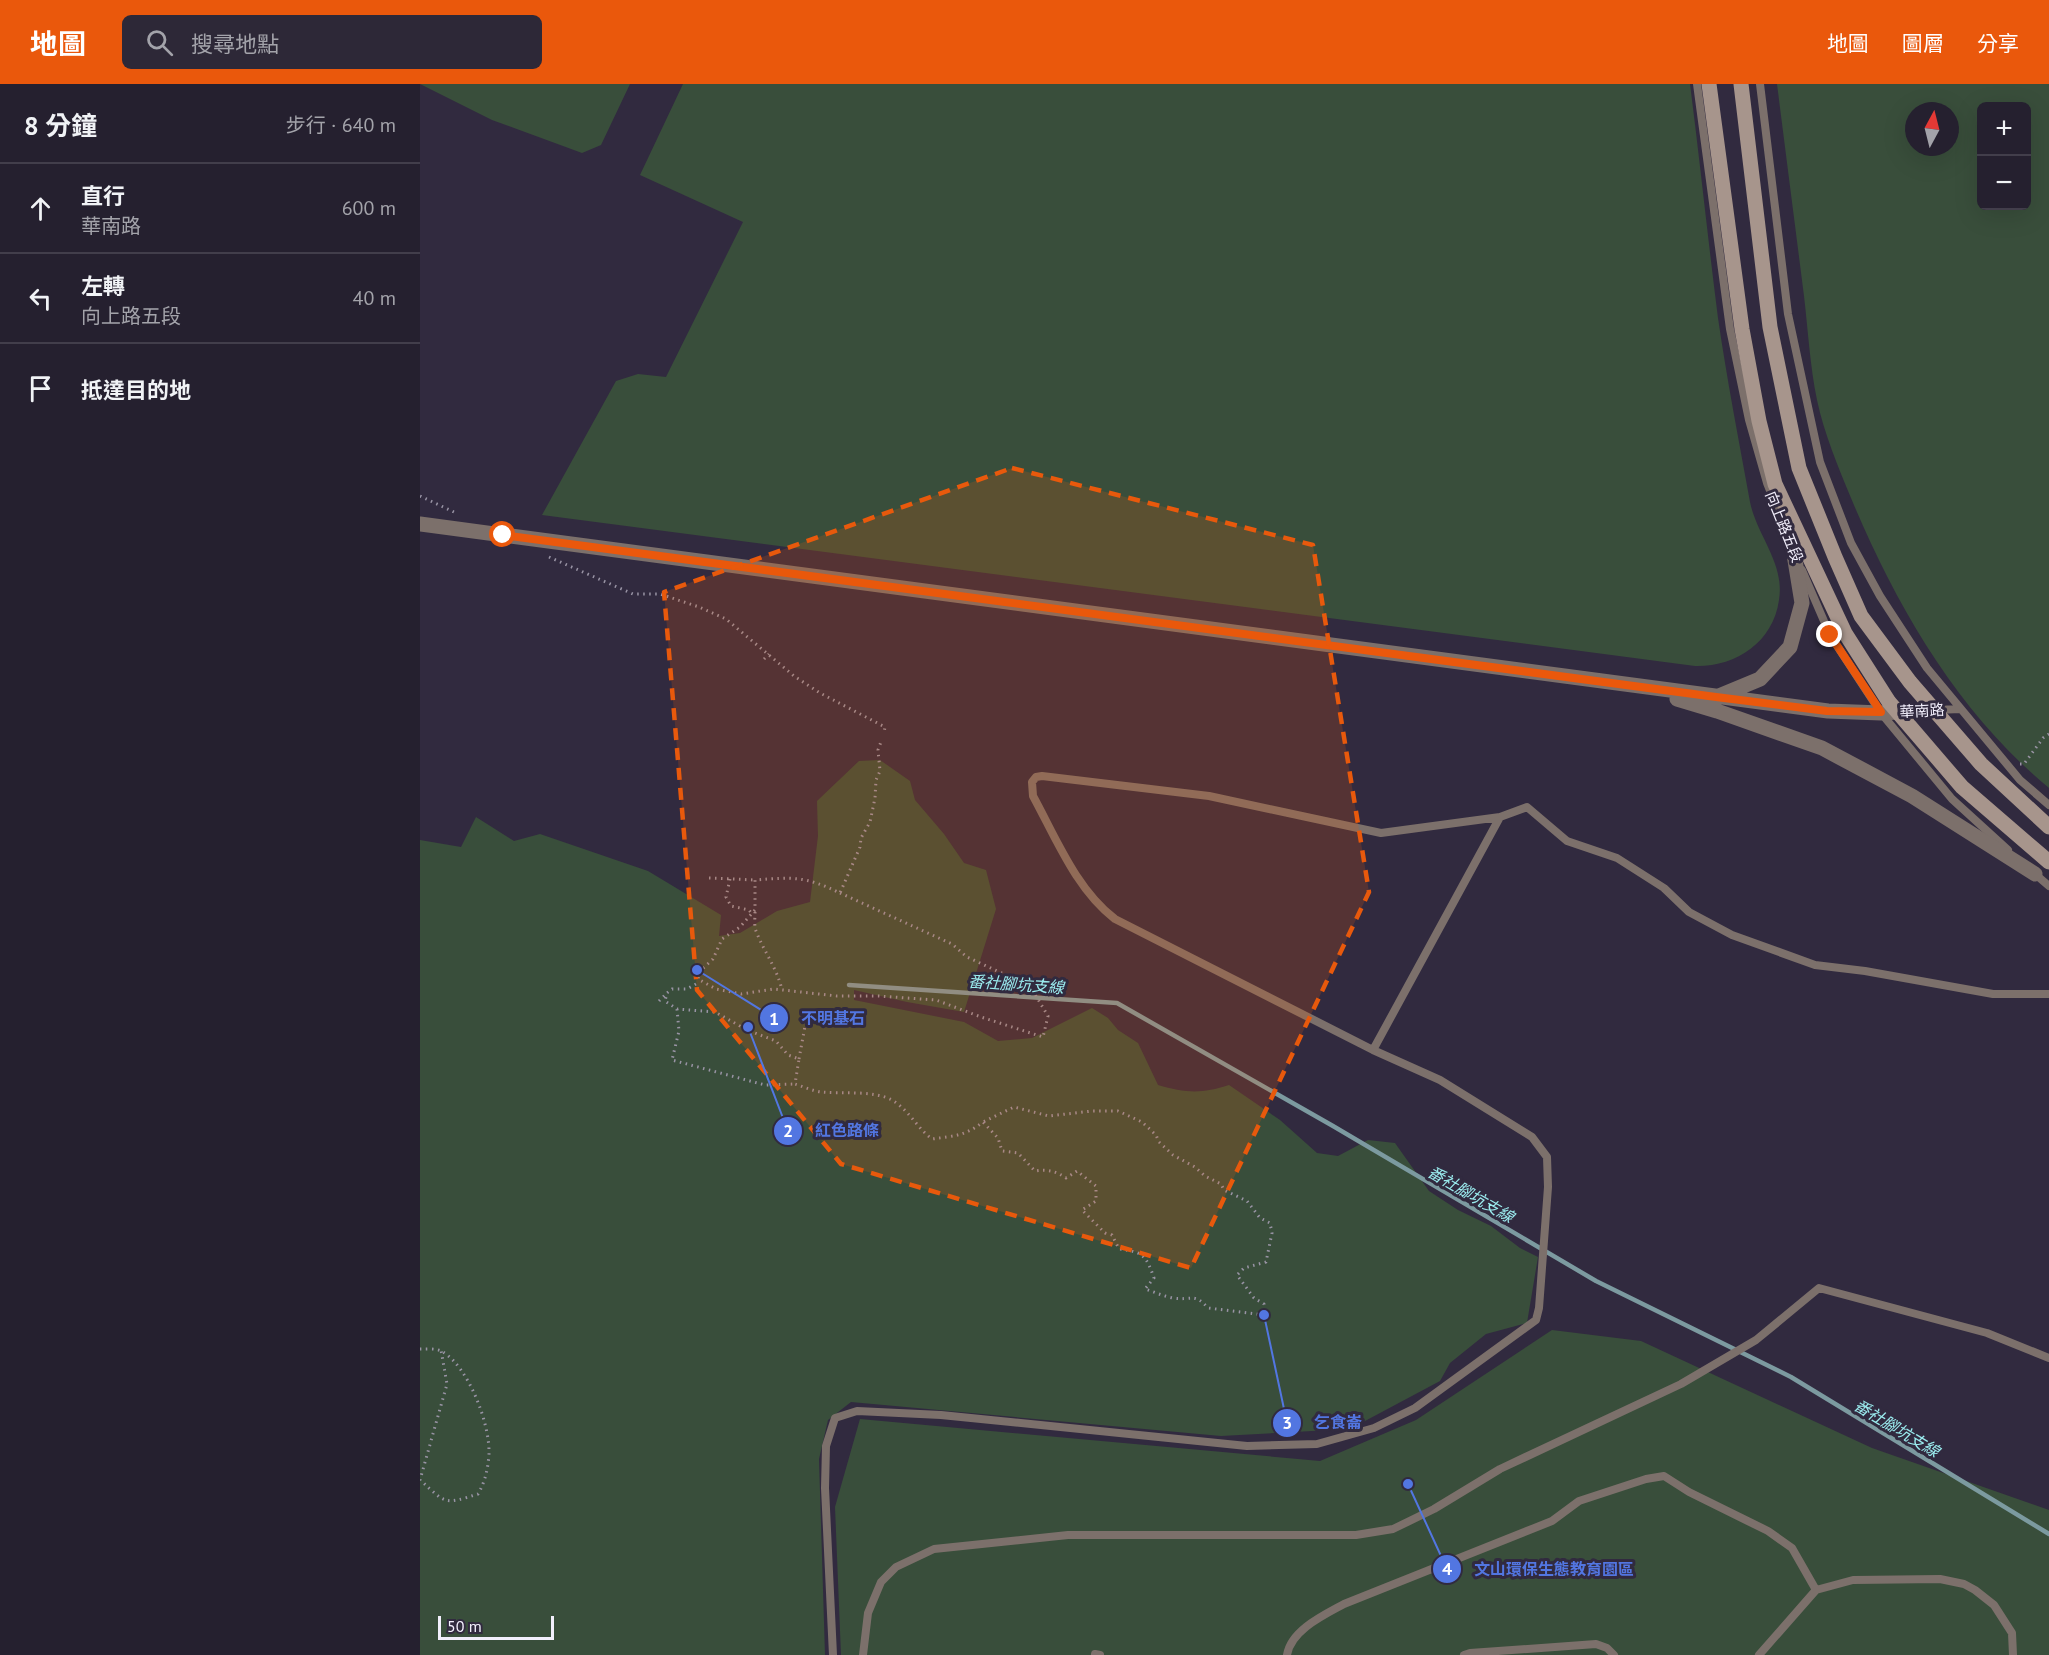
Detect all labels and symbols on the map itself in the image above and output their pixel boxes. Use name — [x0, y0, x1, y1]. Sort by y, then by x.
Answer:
north arrow — [1905, 102, 1959, 156]
street label: 向上路五段 — [1762, 488, 1807, 565]
route start — [489, 521, 515, 547]
route end — [1816, 621, 1842, 647]
street label: 華南路 — [1899, 700, 1945, 721]
water label: 番社腳坑支線 — [967, 971, 1067, 997]
callout: 不明基石 — [759, 1001, 877, 1035]
text: 1 — [769, 1007, 779, 1030]
text: 不明基石 — [801, 1008, 865, 1028]
callout: 紅色路條 — [773, 1114, 891, 1148]
text: 2 — [783, 1119, 793, 1142]
text: 紅色路條 — [815, 1120, 879, 1140]
water label: 番社腳坑支線 — [1424, 1161, 1519, 1228]
water label: 番社腳坑支線 — [1851, 1395, 1945, 1462]
callout: 乞食崙 — [1272, 1406, 1374, 1440]
text: 3 — [1282, 1411, 1292, 1434]
text: 乞食崙 — [1314, 1412, 1362, 1432]
callout: 文山環保生態教育園區 — [1432, 1552, 1646, 1586]
text: 4 — [1442, 1557, 1452, 1580]
text: 文山環保生態教育園區 — [1474, 1559, 1634, 1579]
scale bar — [438, 1613, 554, 1640]

